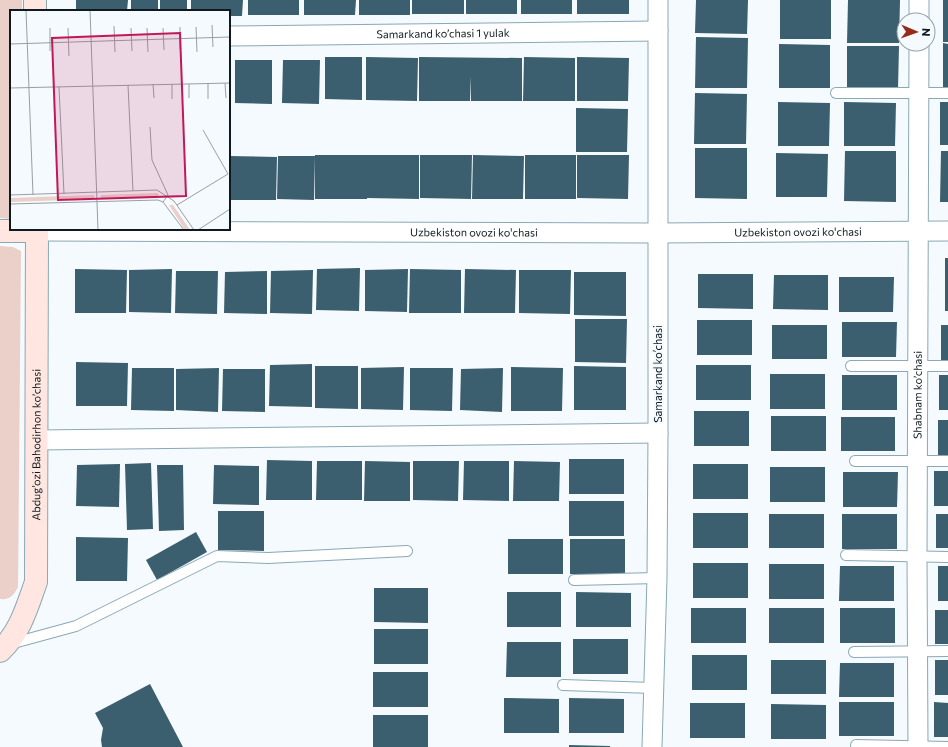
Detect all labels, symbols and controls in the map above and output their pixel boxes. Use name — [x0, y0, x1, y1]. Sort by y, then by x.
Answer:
inset map — [10, 10, 230, 230]
north arrow — [896, 12, 936, 52]
street label: Samarkand ko’chasi 1 yulak — [376, 26, 510, 40]
text: N — [920, 28, 933, 37]
street label: Uzbekiston ovozi ko'chasi — [410, 225, 538, 239]
street label: Uzbekiston ovozi ko'chasi — [734, 225, 862, 238]
street label: Samarkand ko’chasi — [651, 325, 664, 423]
street label: Shabnam ko’chasi — [910, 351, 924, 439]
street label: Abdug’ozi Bahodirhon ko’chasi — [29, 369, 43, 520]

